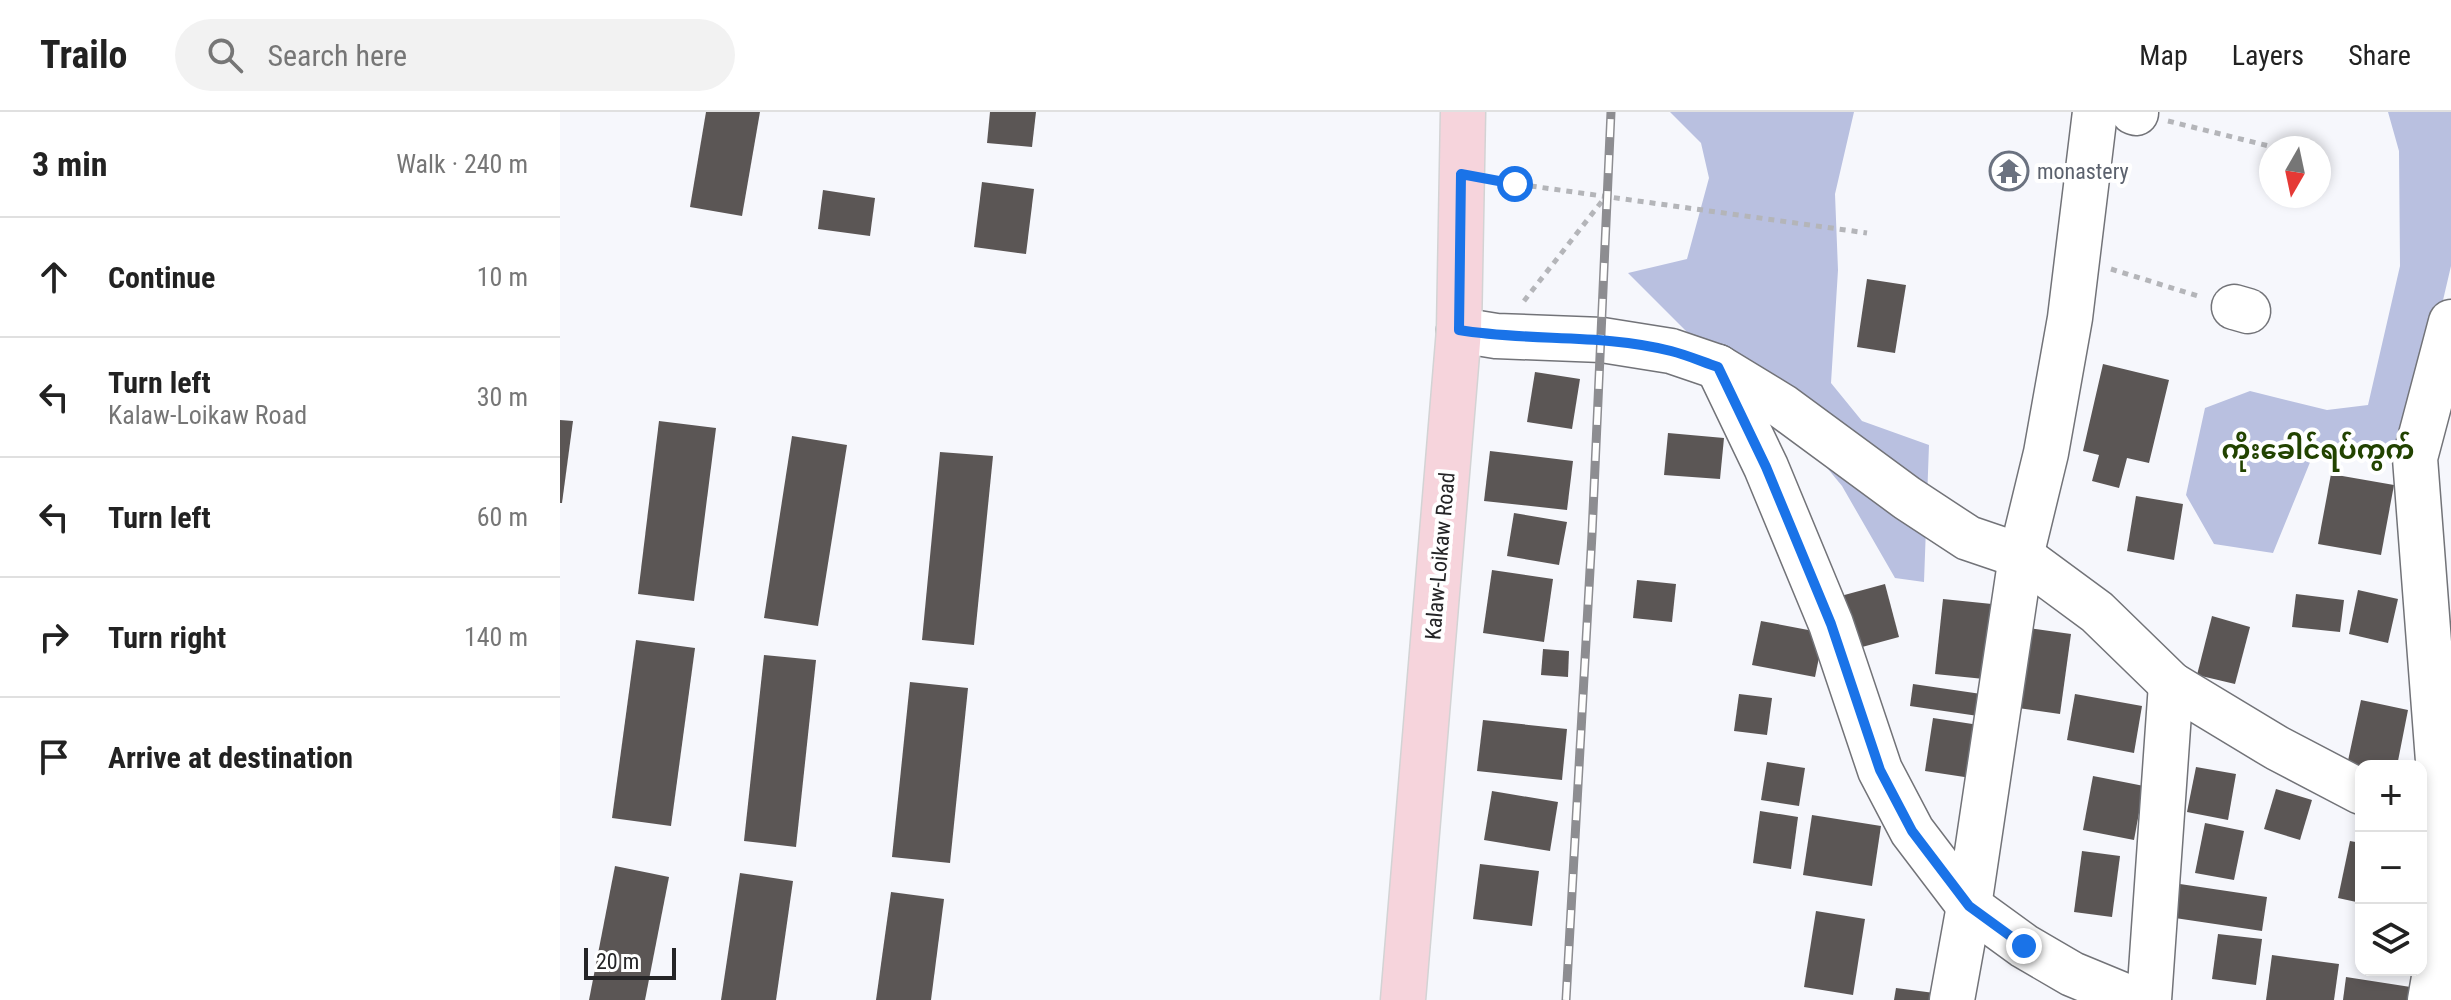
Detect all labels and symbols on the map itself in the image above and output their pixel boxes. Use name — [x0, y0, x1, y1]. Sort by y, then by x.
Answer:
north arrow — [2259, 136, 2331, 208]
temple icon: monastery — [1988, 150, 2030, 192]
place label: monastery — [2037, 159, 2129, 184]
route start — [1497, 166, 1533, 202]
district label: ကိုးခေါင်ရပ်ကွက် — [2222, 431, 2414, 472]
street label: Kalaw-Loikaw Road — [1420, 471, 1460, 641]
route end — [2006, 928, 2042, 964]
scale bar — [584, 944, 676, 980]

